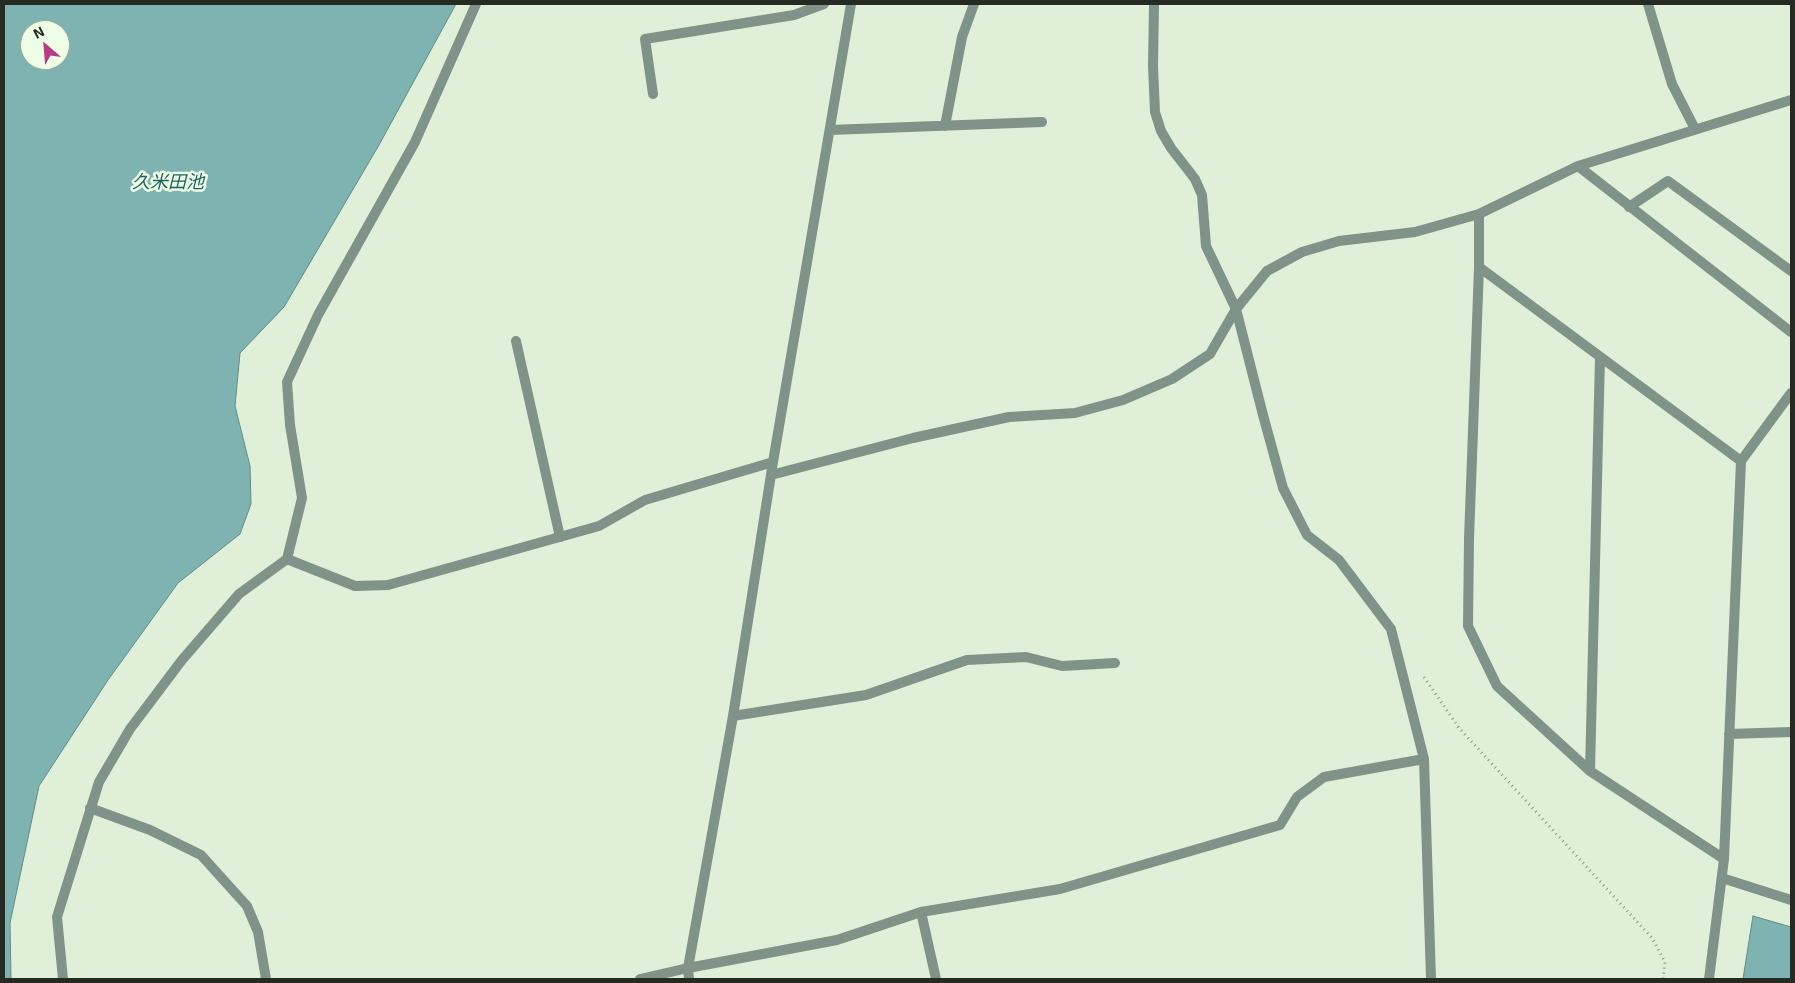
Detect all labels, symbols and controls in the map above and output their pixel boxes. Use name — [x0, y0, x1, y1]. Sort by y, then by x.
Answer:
north arrow — [20, 20, 70, 70]
text: N — [30, 22, 47, 42]
water label: 久米田池 — [132, 171, 204, 193]

